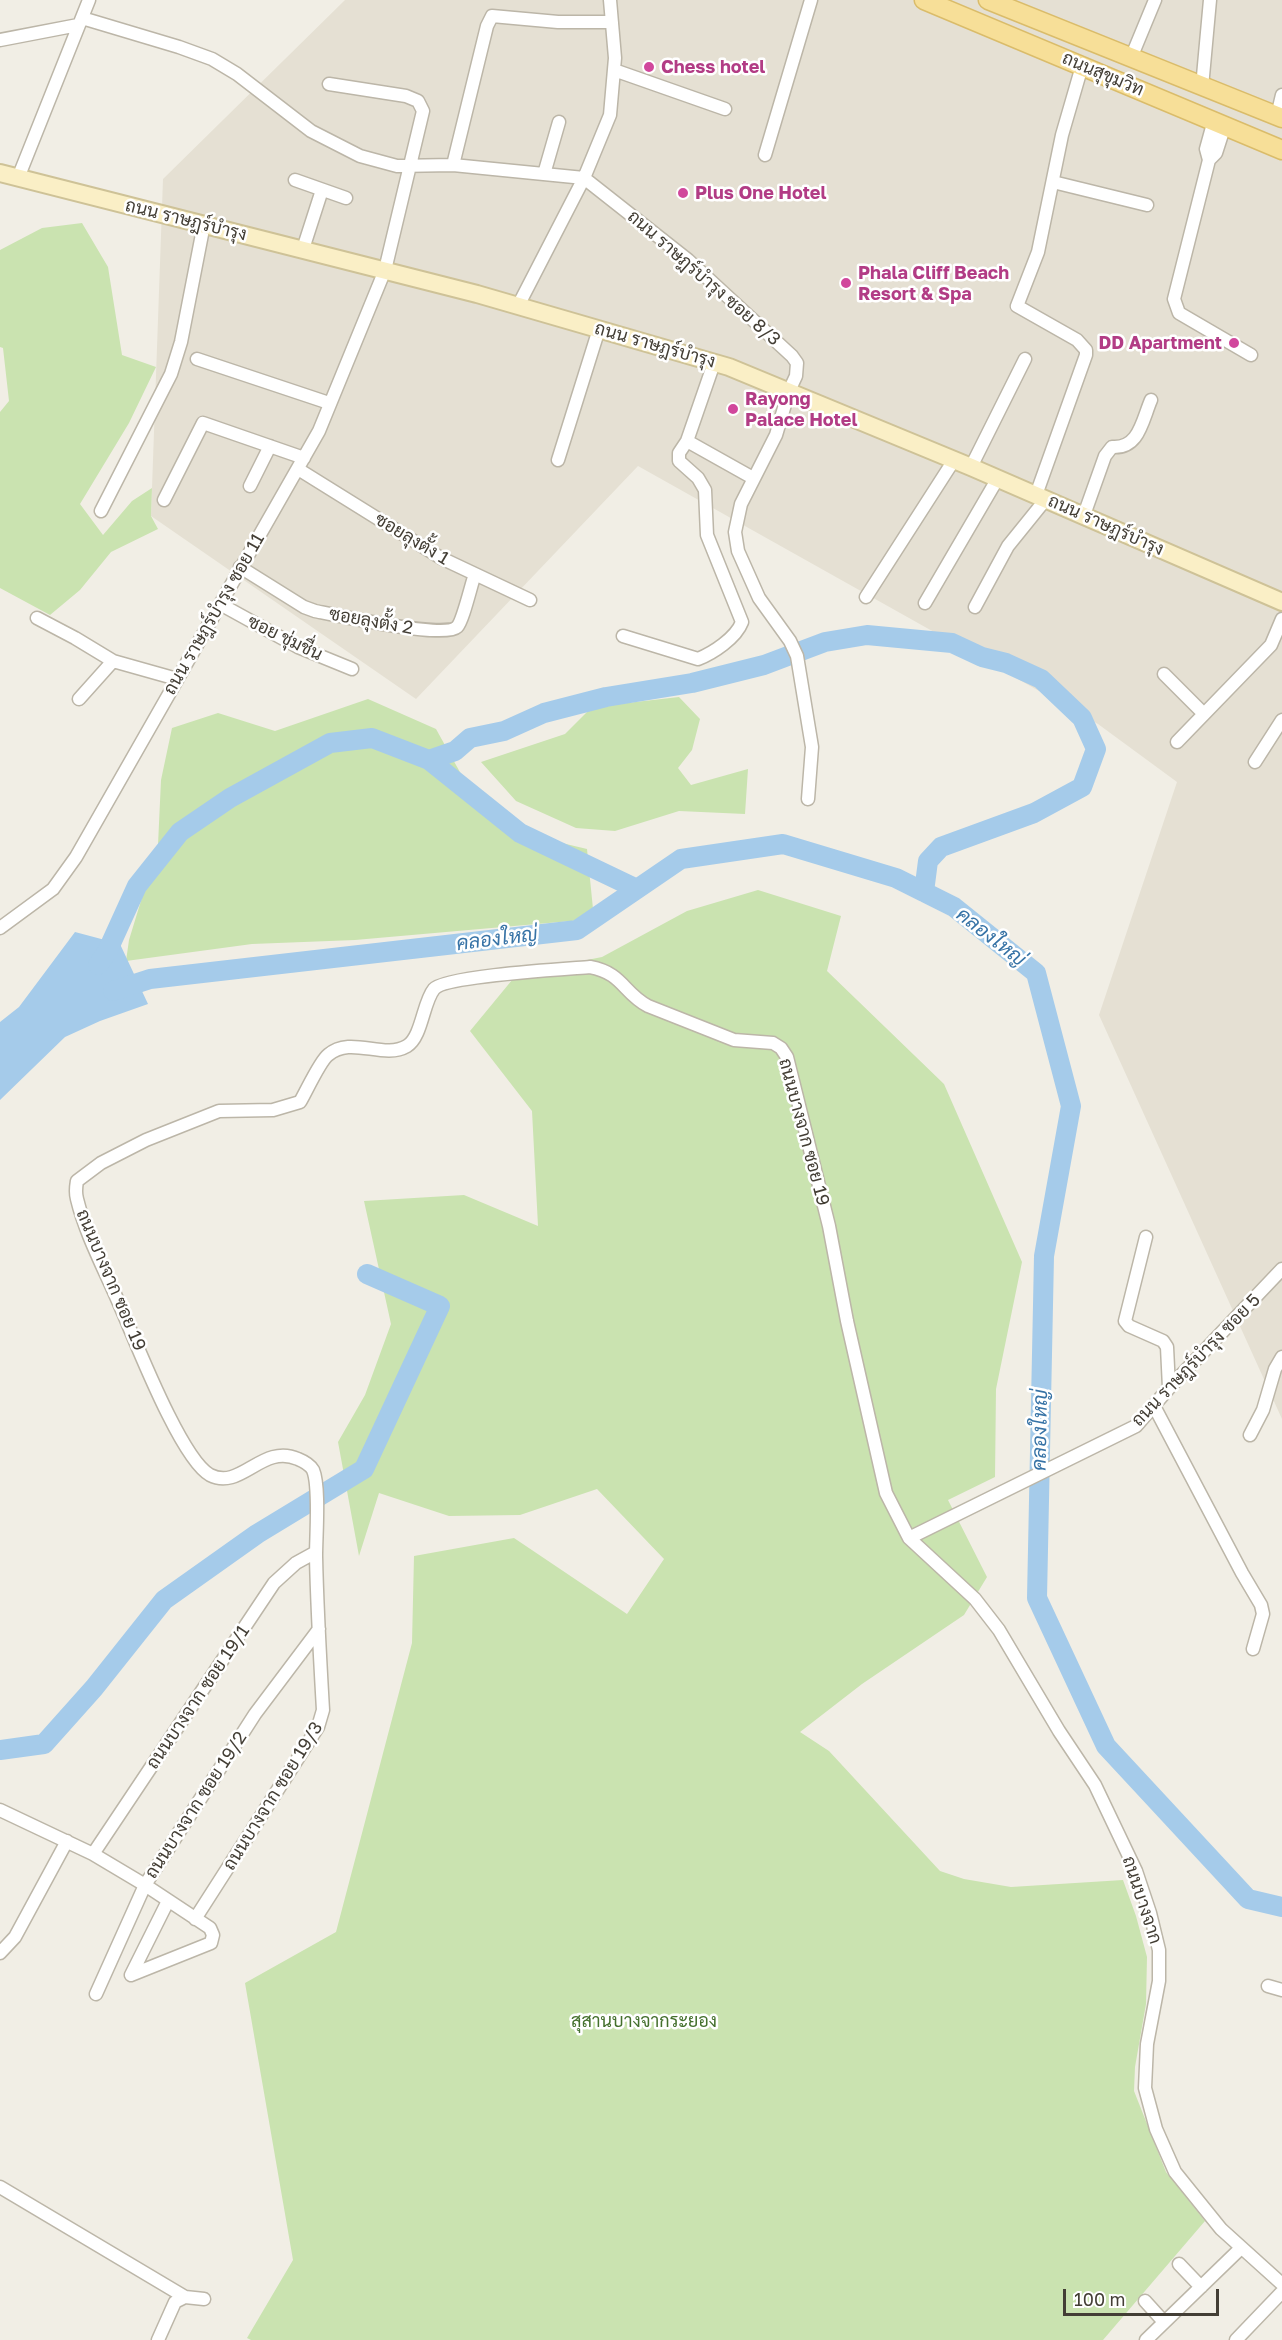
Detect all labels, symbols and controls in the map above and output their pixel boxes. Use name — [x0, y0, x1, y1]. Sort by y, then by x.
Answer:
street label: ถนนสุขุมวิท — [1059, 47, 1147, 101]
place label: Chess hotel — [661, 56, 765, 78]
marker: Chess hotel — [642, 60, 656, 74]
place label: Plus One Hotel — [695, 182, 826, 204]
marker: Plus One Hotel — [676, 186, 690, 200]
street label: ถนน ราษฎร์บำรุง — [123, 194, 249, 246]
street label: ถนน ราษฎร์บำรุง ซอย 8/3 — [623, 206, 785, 350]
place label: Phala Cliff Beach Resort & Spa — [858, 262, 1009, 304]
marker: Phala Cliff Beach Resort & Spa — [839, 276, 853, 290]
street label: ถนน ราษฎร์บำรุง — [592, 317, 718, 373]
place label: DD Apartment — [1098, 332, 1222, 354]
marker: DD Apartment — [1227, 336, 1241, 350]
place label: Rayong Palace Hotel — [745, 388, 857, 430]
marker: Rayong Palace Hotel — [726, 402, 740, 416]
street label: ถนน ราษฎร์บำรุง — [1045, 490, 1167, 560]
street label: ซอยลุงตั้ง 1 — [371, 508, 453, 570]
street label: ถนน ราษฎร์บำรุง ซอย 11 — [159, 529, 269, 699]
street label: ซอยลุงตั้ง 2 — [327, 603, 415, 639]
street label: ซอย ชุ่มชื่น — [244, 611, 326, 665]
water label: คลองใหญ่ — [951, 902, 1031, 972]
water label: คลองใหญ่ — [455, 922, 539, 956]
street label: ถนนบางจาก ซอย 19 — [774, 1056, 834, 1208]
street label: ถนนบางจาก ซอย 19 — [71, 1206, 151, 1354]
street label: ถนน ราษฎร์บำรุง ซอย 5 — [1127, 1289, 1265, 1431]
water label: คลองใหญ่ — [1027, 1389, 1053, 1471]
street label: ถนนบางจาก ซอย 19/1 — [142, 1621, 254, 1773]
street label: ถนนบางจาก ซอย 19/3 — [219, 1718, 327, 1874]
street label: ถนนบางจาก ซอย 19/2 — [140, 1728, 252, 1882]
street label: ถนนบางจาก — [1118, 1853, 1166, 1947]
park label: สุสานบางจากระยอง — [571, 2010, 717, 2032]
scale bar — [1066, 2277, 1222, 2315]
text: 100 m — [1074, 2288, 1125, 2310]

